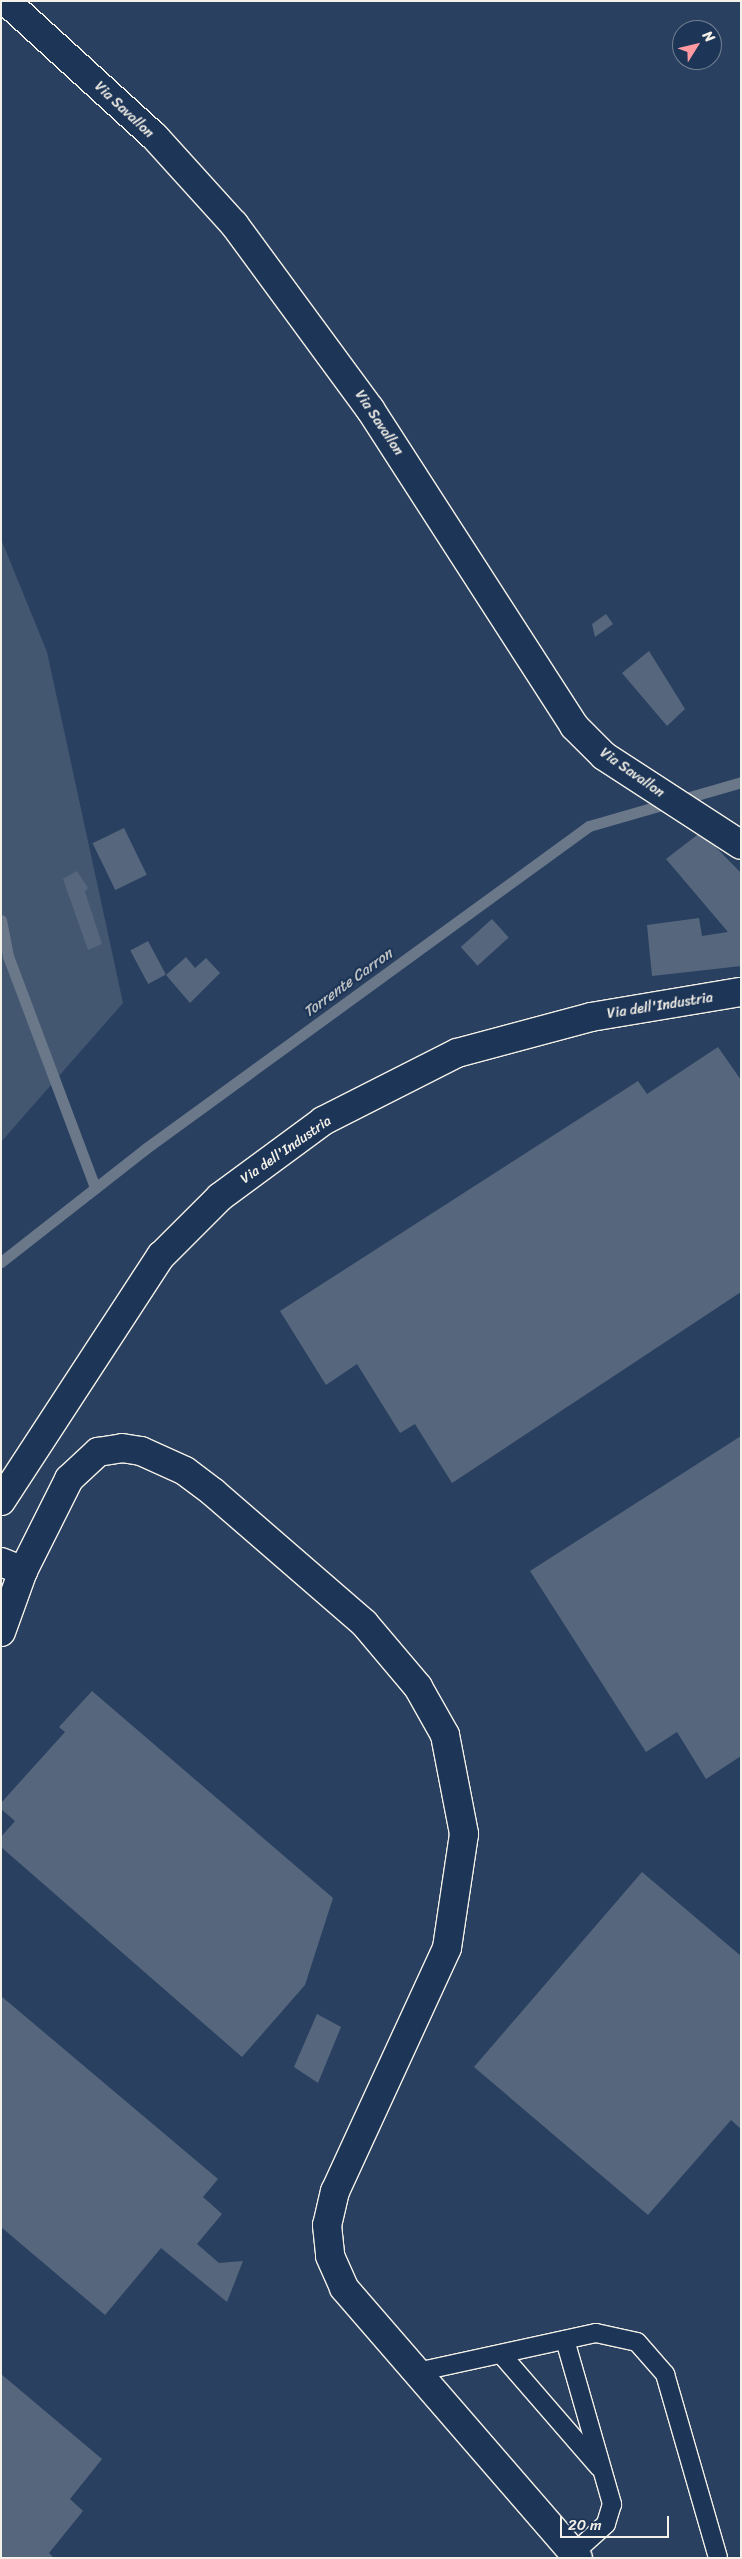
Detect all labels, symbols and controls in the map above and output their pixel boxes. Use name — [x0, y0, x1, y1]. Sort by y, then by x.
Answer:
north arrow — [672, 20, 722, 70]
text: N — [696, 25, 722, 48]
street label: Via Savallon — [91, 78, 157, 142]
street label: Via Savallon — [351, 387, 407, 459]
street label: Via Savallon — [597, 745, 667, 801]
water label: Torrente Carron — [300, 945, 396, 1021]
street label: Via dell'Industria — [606, 989, 714, 1023]
street label: Via dell'Industria — [237, 1112, 335, 1188]
scale bar — [562, 2506, 671, 2538]
text: 20 m — [568, 2512, 602, 2538]

